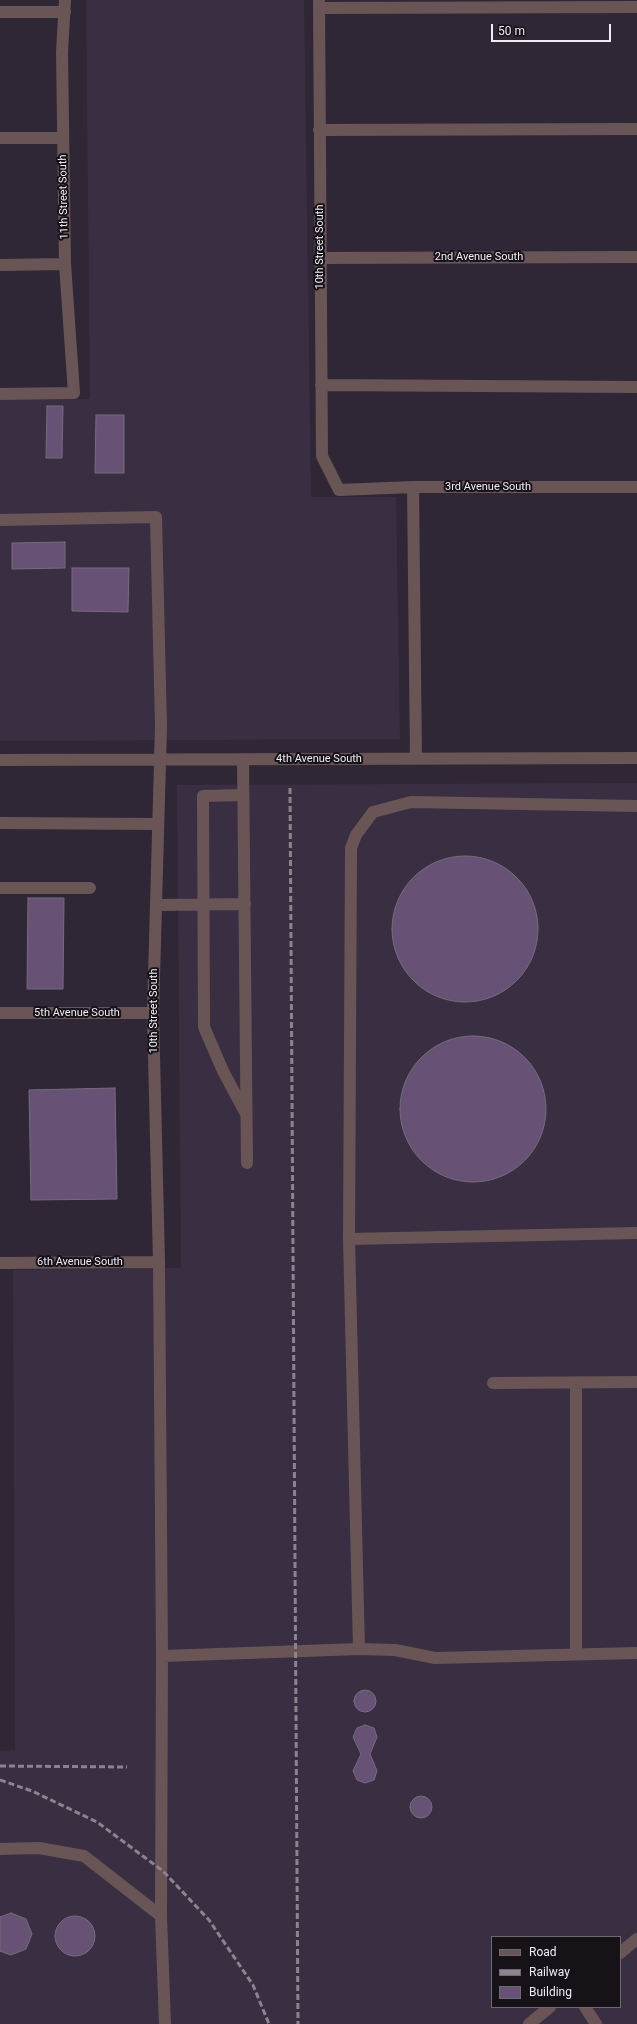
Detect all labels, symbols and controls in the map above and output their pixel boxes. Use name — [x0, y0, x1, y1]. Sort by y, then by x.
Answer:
scale bar — [493, 16, 613, 42]
text: 50 m — [498, 24, 525, 38]
street label: 11th Street South — [57, 154, 71, 240]
street label: 10th Street South — [313, 204, 327, 290]
street label: 2nd Avenue South — [435, 250, 523, 264]
street label: 3rd Avenue South — [445, 480, 531, 494]
street label: 4th Avenue South — [276, 752, 362, 766]
street label: 10th Street South — [147, 968, 161, 1054]
street label: 5th Avenue South — [34, 1006, 120, 1020]
street label: 6th Avenue South — [37, 1255, 123, 1269]
legend — [491, 1936, 621, 2008]
text: Road — [529, 1945, 557, 1959]
text: Railway — [529, 1965, 570, 1979]
text: Building — [529, 1985, 572, 1999]

